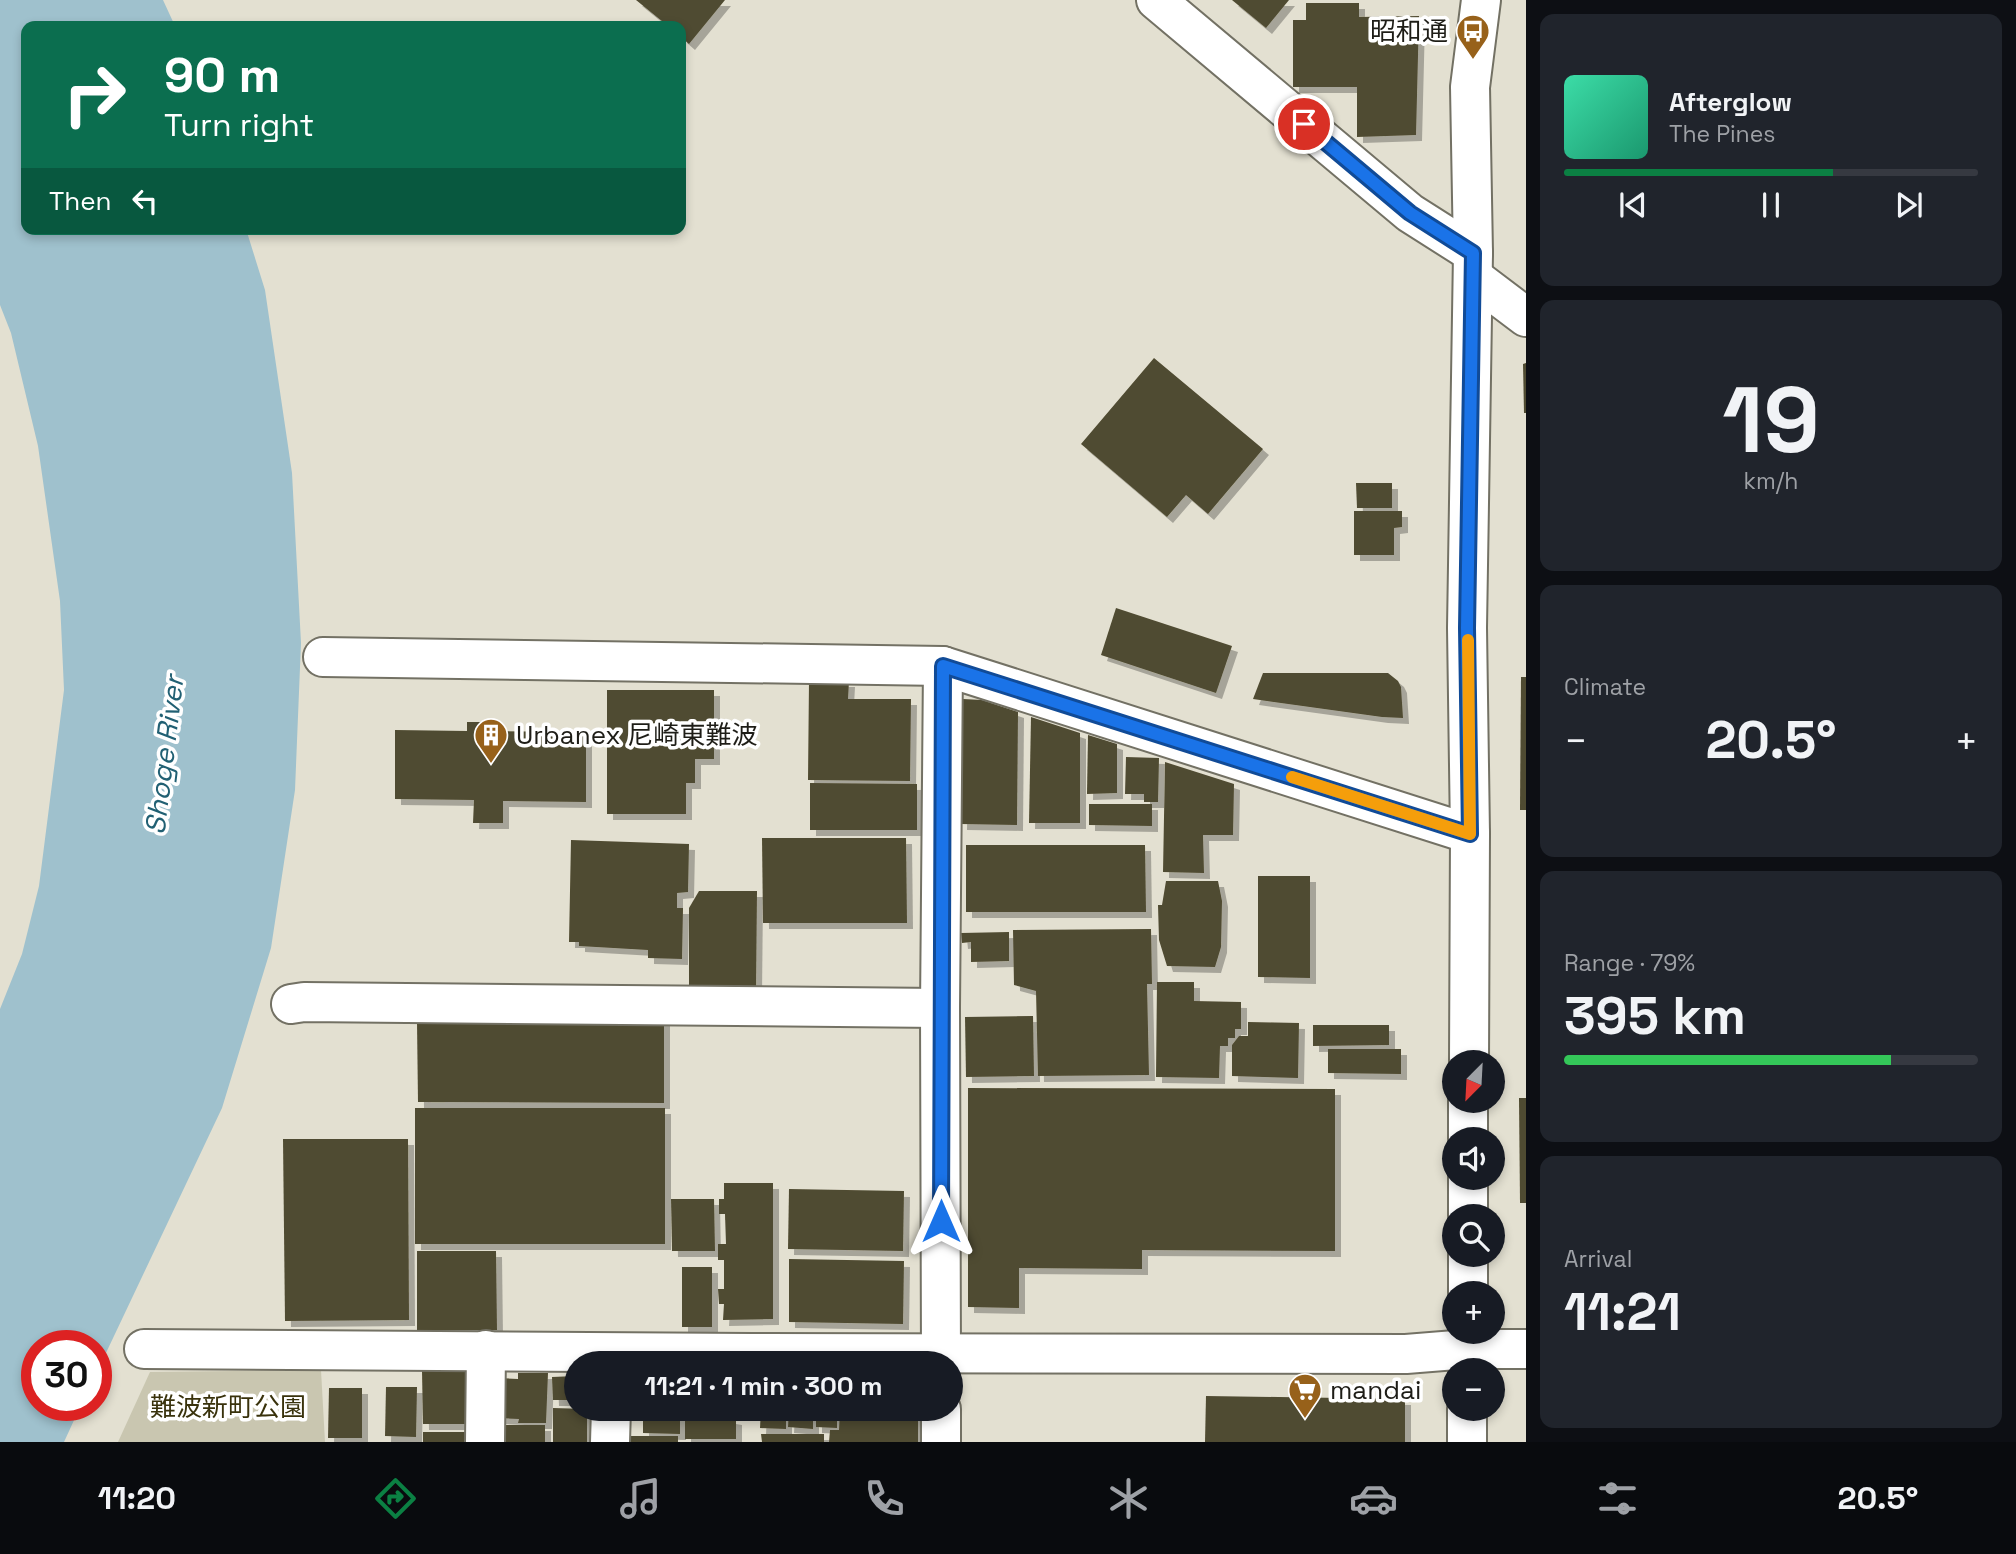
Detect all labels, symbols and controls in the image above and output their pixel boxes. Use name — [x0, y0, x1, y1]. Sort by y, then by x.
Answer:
bus stop icon: 昭和通 — [1454, 12, 1492, 61]
place label: 昭和通 — [1370, 14, 1448, 48]
text: 90 m — [164, 44, 280, 106]
icon: right — [49, 49, 140, 140]
text: Afterglow — [1669, 85, 1792, 119]
pin — [1274, 94, 1334, 154]
text: Turn right — [164, 105, 314, 145]
icon: arrive — [1285, 105, 1323, 143]
text: The Pines — [1669, 119, 1775, 149]
icon: left — [126, 182, 164, 220]
text: Then — [49, 184, 112, 218]
icon: previous — [1614, 186, 1652, 224]
icon: pause — [1752, 186, 1790, 224]
icon: next — [1890, 186, 1928, 224]
text: 19 — [1722, 362, 1820, 479]
text: km/h — [1744, 466, 1798, 496]
water label: Shoge River — [136, 670, 192, 836]
text: Climate — [1564, 672, 1646, 702]
text: 20.5° — [1705, 707, 1837, 773]
building icon: Urbanex 尼崎東難波 — [472, 716, 510, 765]
text: − — [1564, 717, 1588, 765]
text: + — [1954, 717, 1978, 765]
place label: Urbanex 尼崎東難波 — [516, 718, 757, 752]
text: Range · 79% — [1564, 948, 1695, 978]
text: 395 km — [1564, 983, 1746, 1049]
north arrow — [1442, 1050, 1505, 1113]
map controls — [1442, 1050, 1505, 1421]
button: sound — [1442, 1127, 1505, 1190]
position arrow — [904, 1184, 978, 1258]
button: search — [1442, 1204, 1505, 1267]
text: Arrival — [1564, 1244, 1632, 1274]
text: 11:21 — [1564, 1279, 1681, 1345]
button: + — [1442, 1281, 1505, 1344]
speed limit sign: 30 — [21, 1330, 112, 1421]
button: − — [1442, 1358, 1505, 1421]
text: 11:21 · 1 min · 300 m — [644, 1369, 883, 1403]
supermarket icon: mandai — [1286, 1371, 1324, 1420]
place label: mandai — [1330, 1373, 1421, 1407]
park label: 難波新町公園 — [150, 1390, 306, 1424]
icon: directions — [371, 1474, 420, 1523]
icon: music — [616, 1474, 665, 1523]
icon: phone — [860, 1474, 909, 1523]
icon: climate — [1104, 1474, 1153, 1523]
icon: car — [1349, 1474, 1398, 1523]
icon: filters — [1593, 1474, 1642, 1523]
text: 11:20 — [98, 1478, 176, 1518]
text: 20.5° — [1838, 1478, 1918, 1518]

